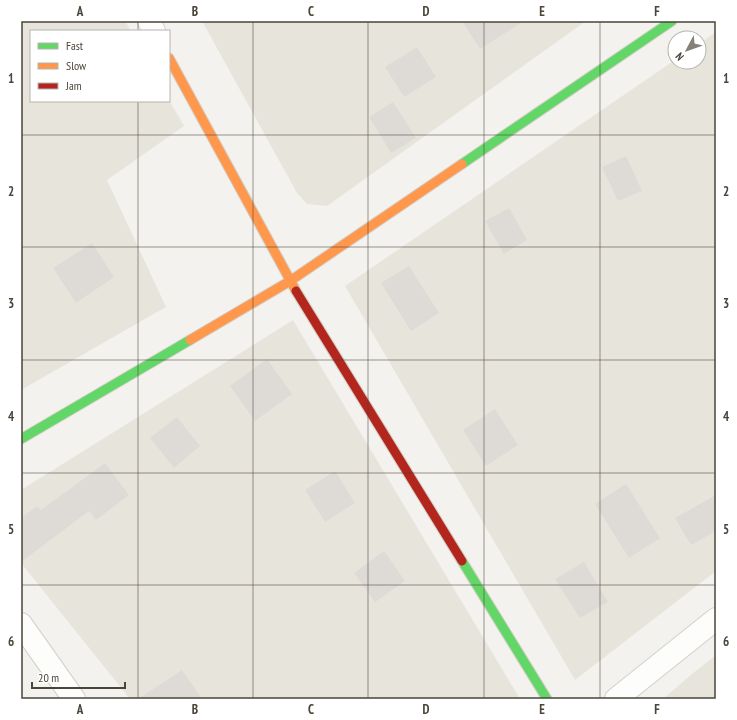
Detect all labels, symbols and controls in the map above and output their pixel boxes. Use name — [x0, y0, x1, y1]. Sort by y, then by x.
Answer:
text: A — [76, 3, 84, 20]
text: B — [192, 3, 198, 20]
text: C — [308, 3, 314, 20]
text: D — [423, 3, 430, 20]
text: E — [539, 3, 545, 20]
text: F — [654, 3, 660, 20]
legend — [30, 30, 170, 102]
north arrow — [667, 30, 707, 70]
text: Fast — [66, 38, 84, 53]
text: N — [672, 50, 687, 63]
text: Slow — [66, 58, 87, 73]
text: 1 — [8, 70, 14, 87]
text: 1 — [723, 70, 729, 87]
text: Jam — [65, 78, 82, 93]
text: 2 — [8, 183, 14, 200]
text: 2 — [723, 183, 729, 200]
text: 3 — [8, 295, 14, 312]
text: 3 — [723, 295, 729, 312]
text: 4 — [8, 408, 15, 425]
text: 4 — [723, 408, 730, 425]
text: 5 — [8, 521, 14, 538]
text: 5 — [723, 521, 729, 538]
text: 6 — [8, 633, 14, 650]
text: 6 — [723, 633, 729, 650]
scale bar — [32, 664, 125, 690]
text: 20 m — [38, 670, 59, 685]
text: A — [76, 701, 84, 718]
text: B — [192, 701, 198, 718]
text: C — [308, 701, 314, 718]
text: D — [423, 701, 430, 718]
text: E — [539, 701, 545, 718]
text: F — [654, 701, 660, 718]

